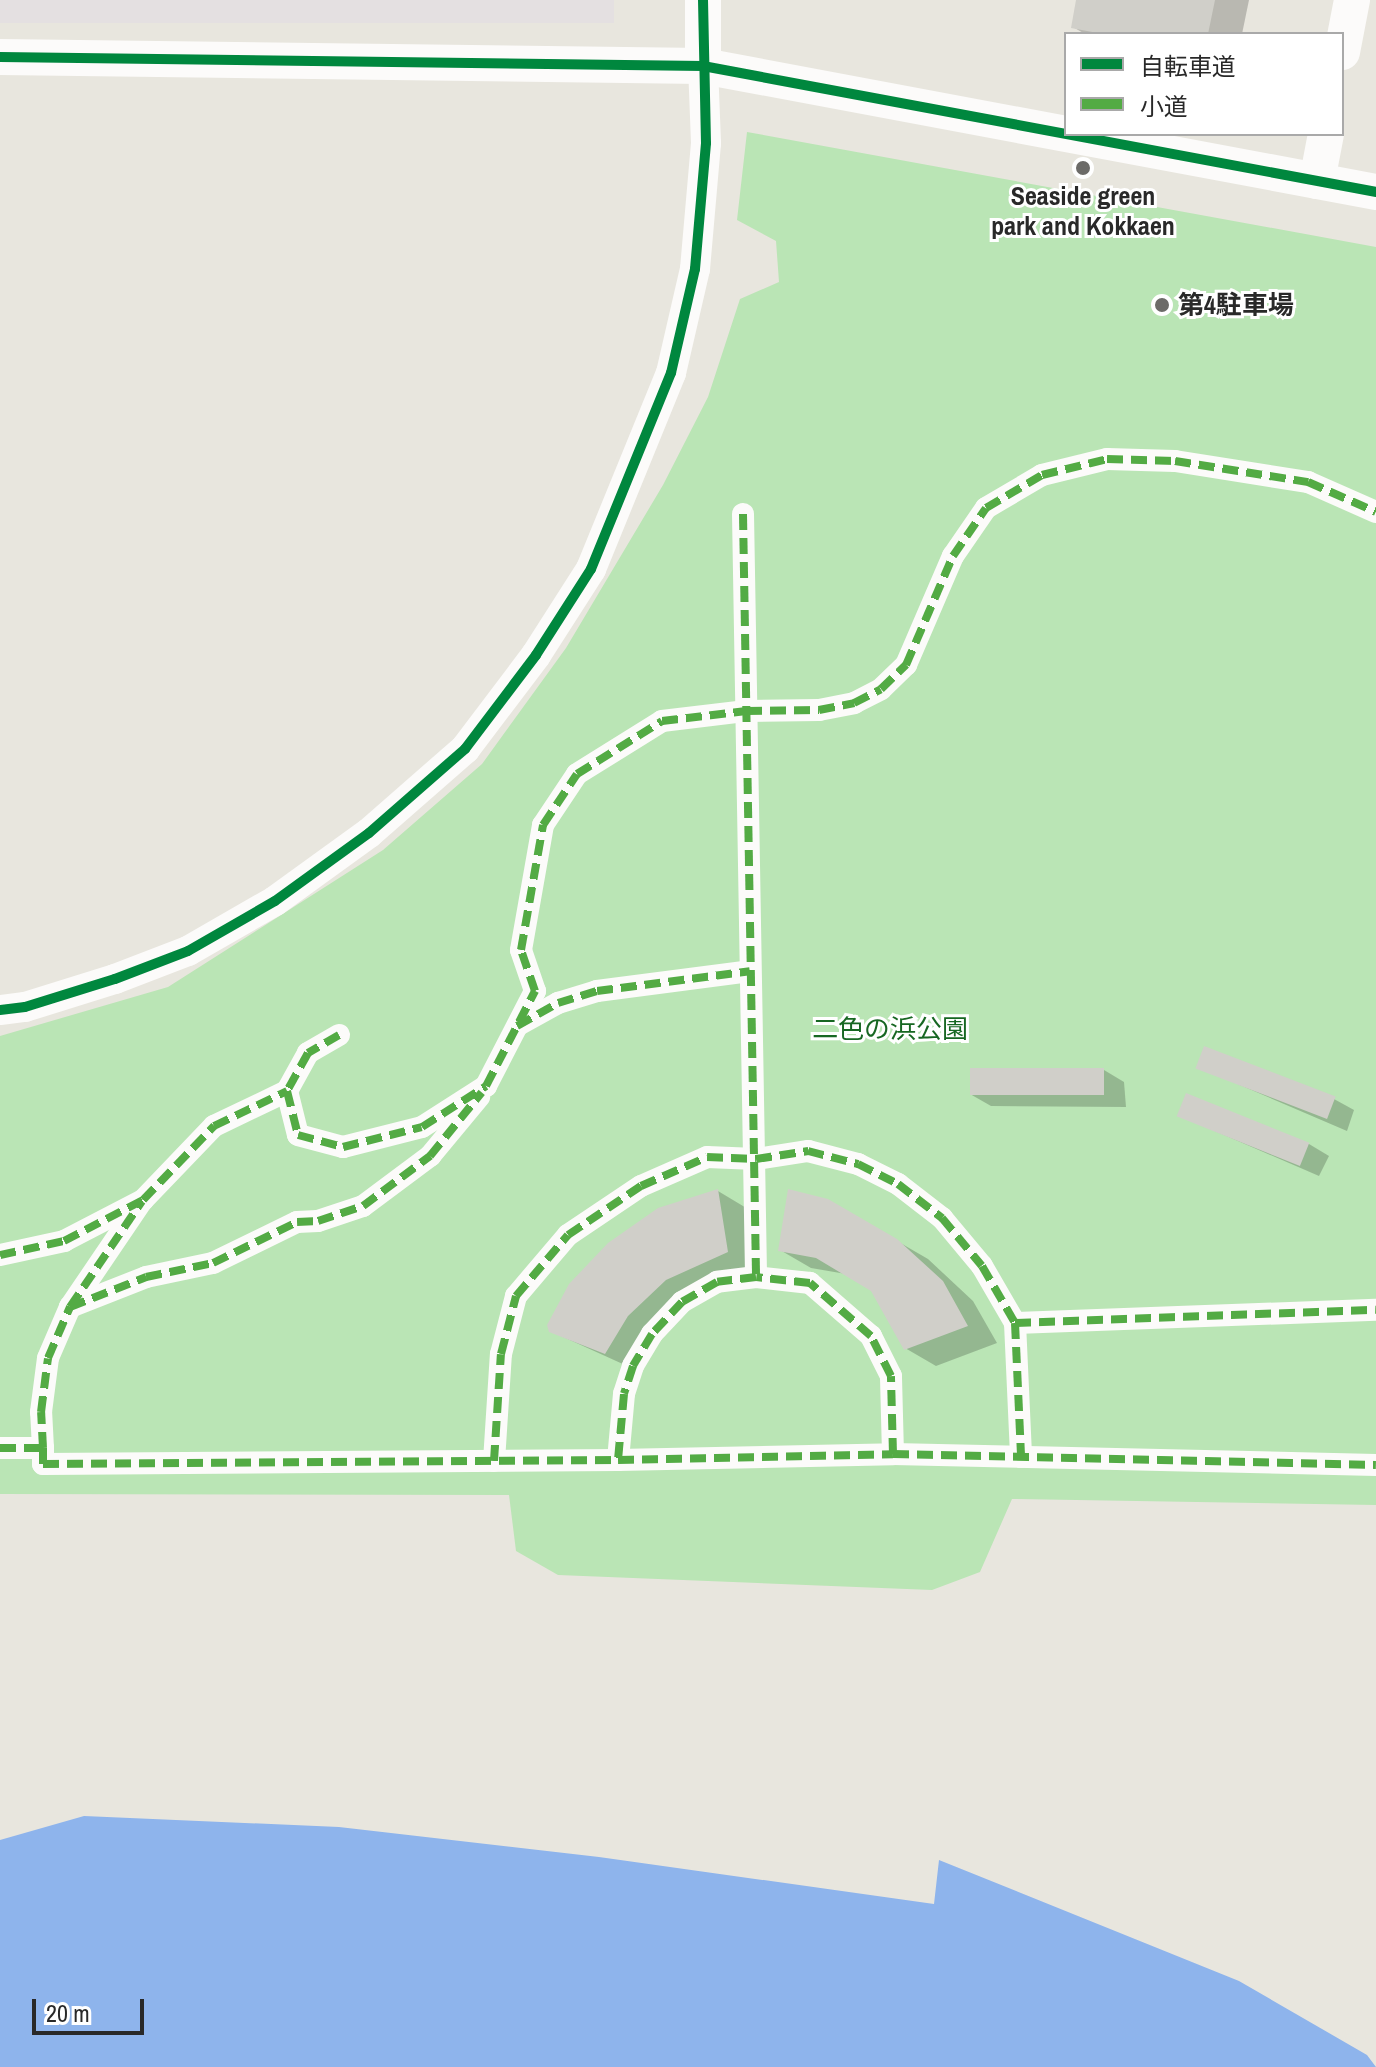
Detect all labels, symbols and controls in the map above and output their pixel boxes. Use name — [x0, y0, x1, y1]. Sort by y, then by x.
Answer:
legend — [1064, 32, 1344, 136]
text: 自転車道 — [1140, 50, 1236, 82]
text: 小道 — [1140, 90, 1188, 122]
marker: Seaside green park and Kokkaen — [1074, 159, 1092, 177]
place label: Seaside green park and Kokkaen — [991, 180, 1175, 242]
place label: 第4駐車場 — [1178, 289, 1294, 321]
marker: 第4駐車場 — [1153, 296, 1171, 314]
park label: 二色の浜公園 — [812, 1013, 968, 1045]
scale bar — [36, 1983, 148, 2033]
text: 20 m — [46, 1997, 90, 2029]

